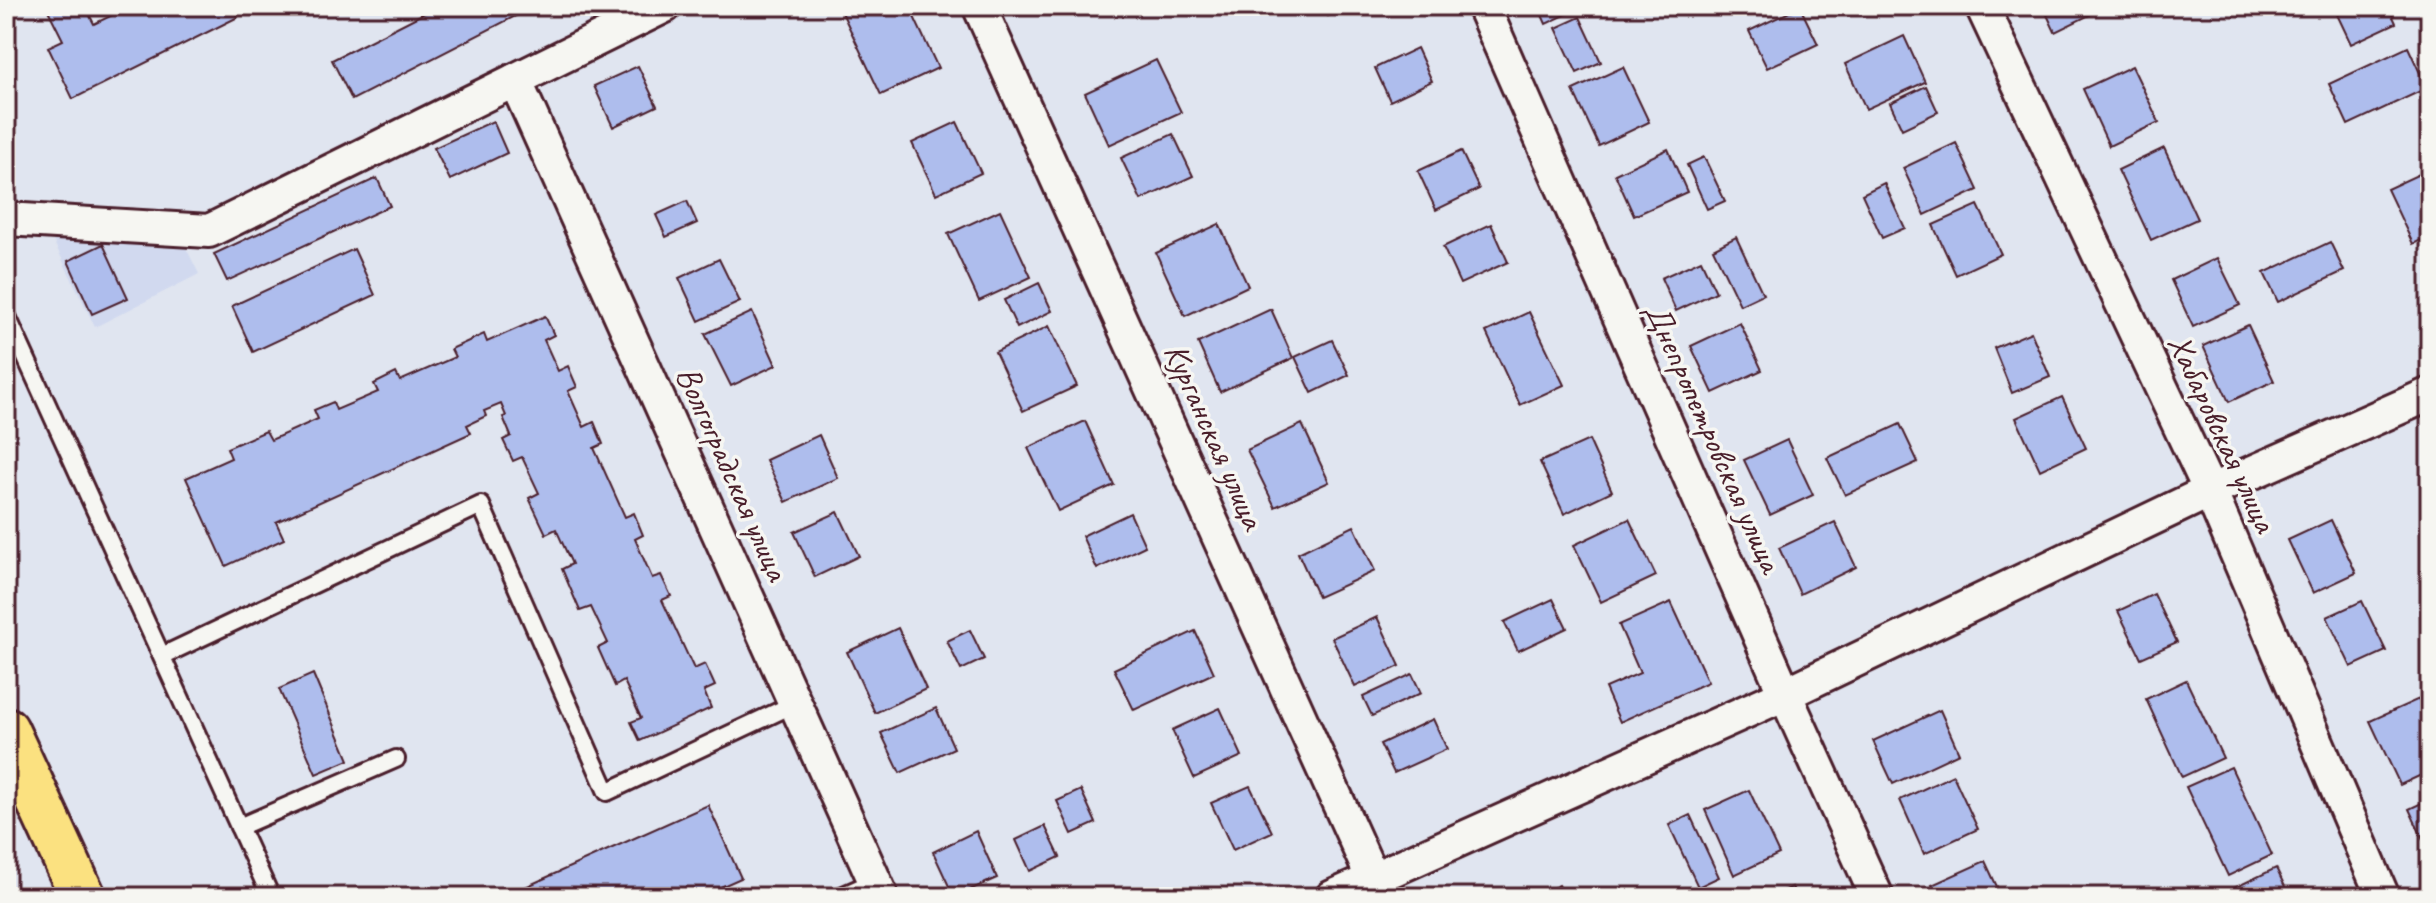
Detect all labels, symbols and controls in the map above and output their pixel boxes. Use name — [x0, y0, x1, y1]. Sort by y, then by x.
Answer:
street label: Днепропетровская улица — [1635, 295, 1794, 581]
street label: Хабаровская улица — [2159, 327, 2288, 541]
street label: Курганская улица — [1155, 336, 1276, 538]
street label: Волгоградская улица — [667, 359, 800, 589]

